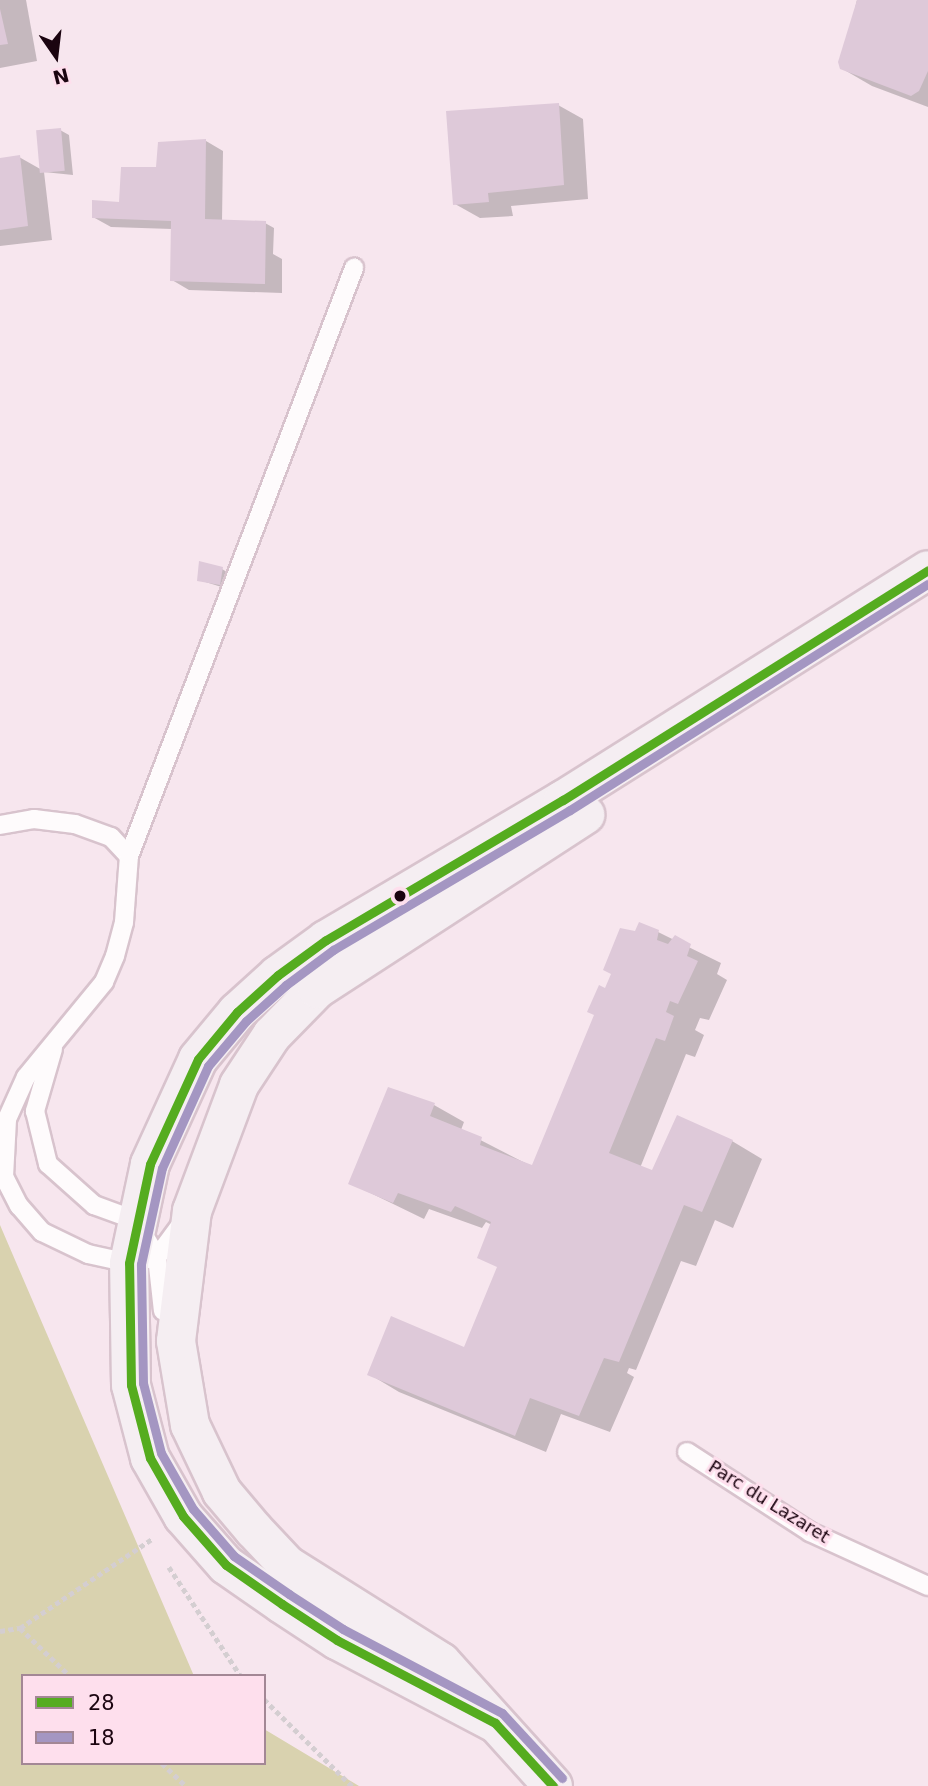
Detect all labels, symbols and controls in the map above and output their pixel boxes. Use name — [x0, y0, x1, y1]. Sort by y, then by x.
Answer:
north arrow — [21, 21, 91, 91]
text: N — [51, 64, 71, 89]
unlabelled marker — [393, 889, 407, 903]
street label: Parc du Lazaret — [704, 1456, 834, 1548]
legend — [21, 1674, 266, 1765]
text: 28 — [88, 1691, 115, 1715]
text: 18 — [88, 1726, 115, 1750]

